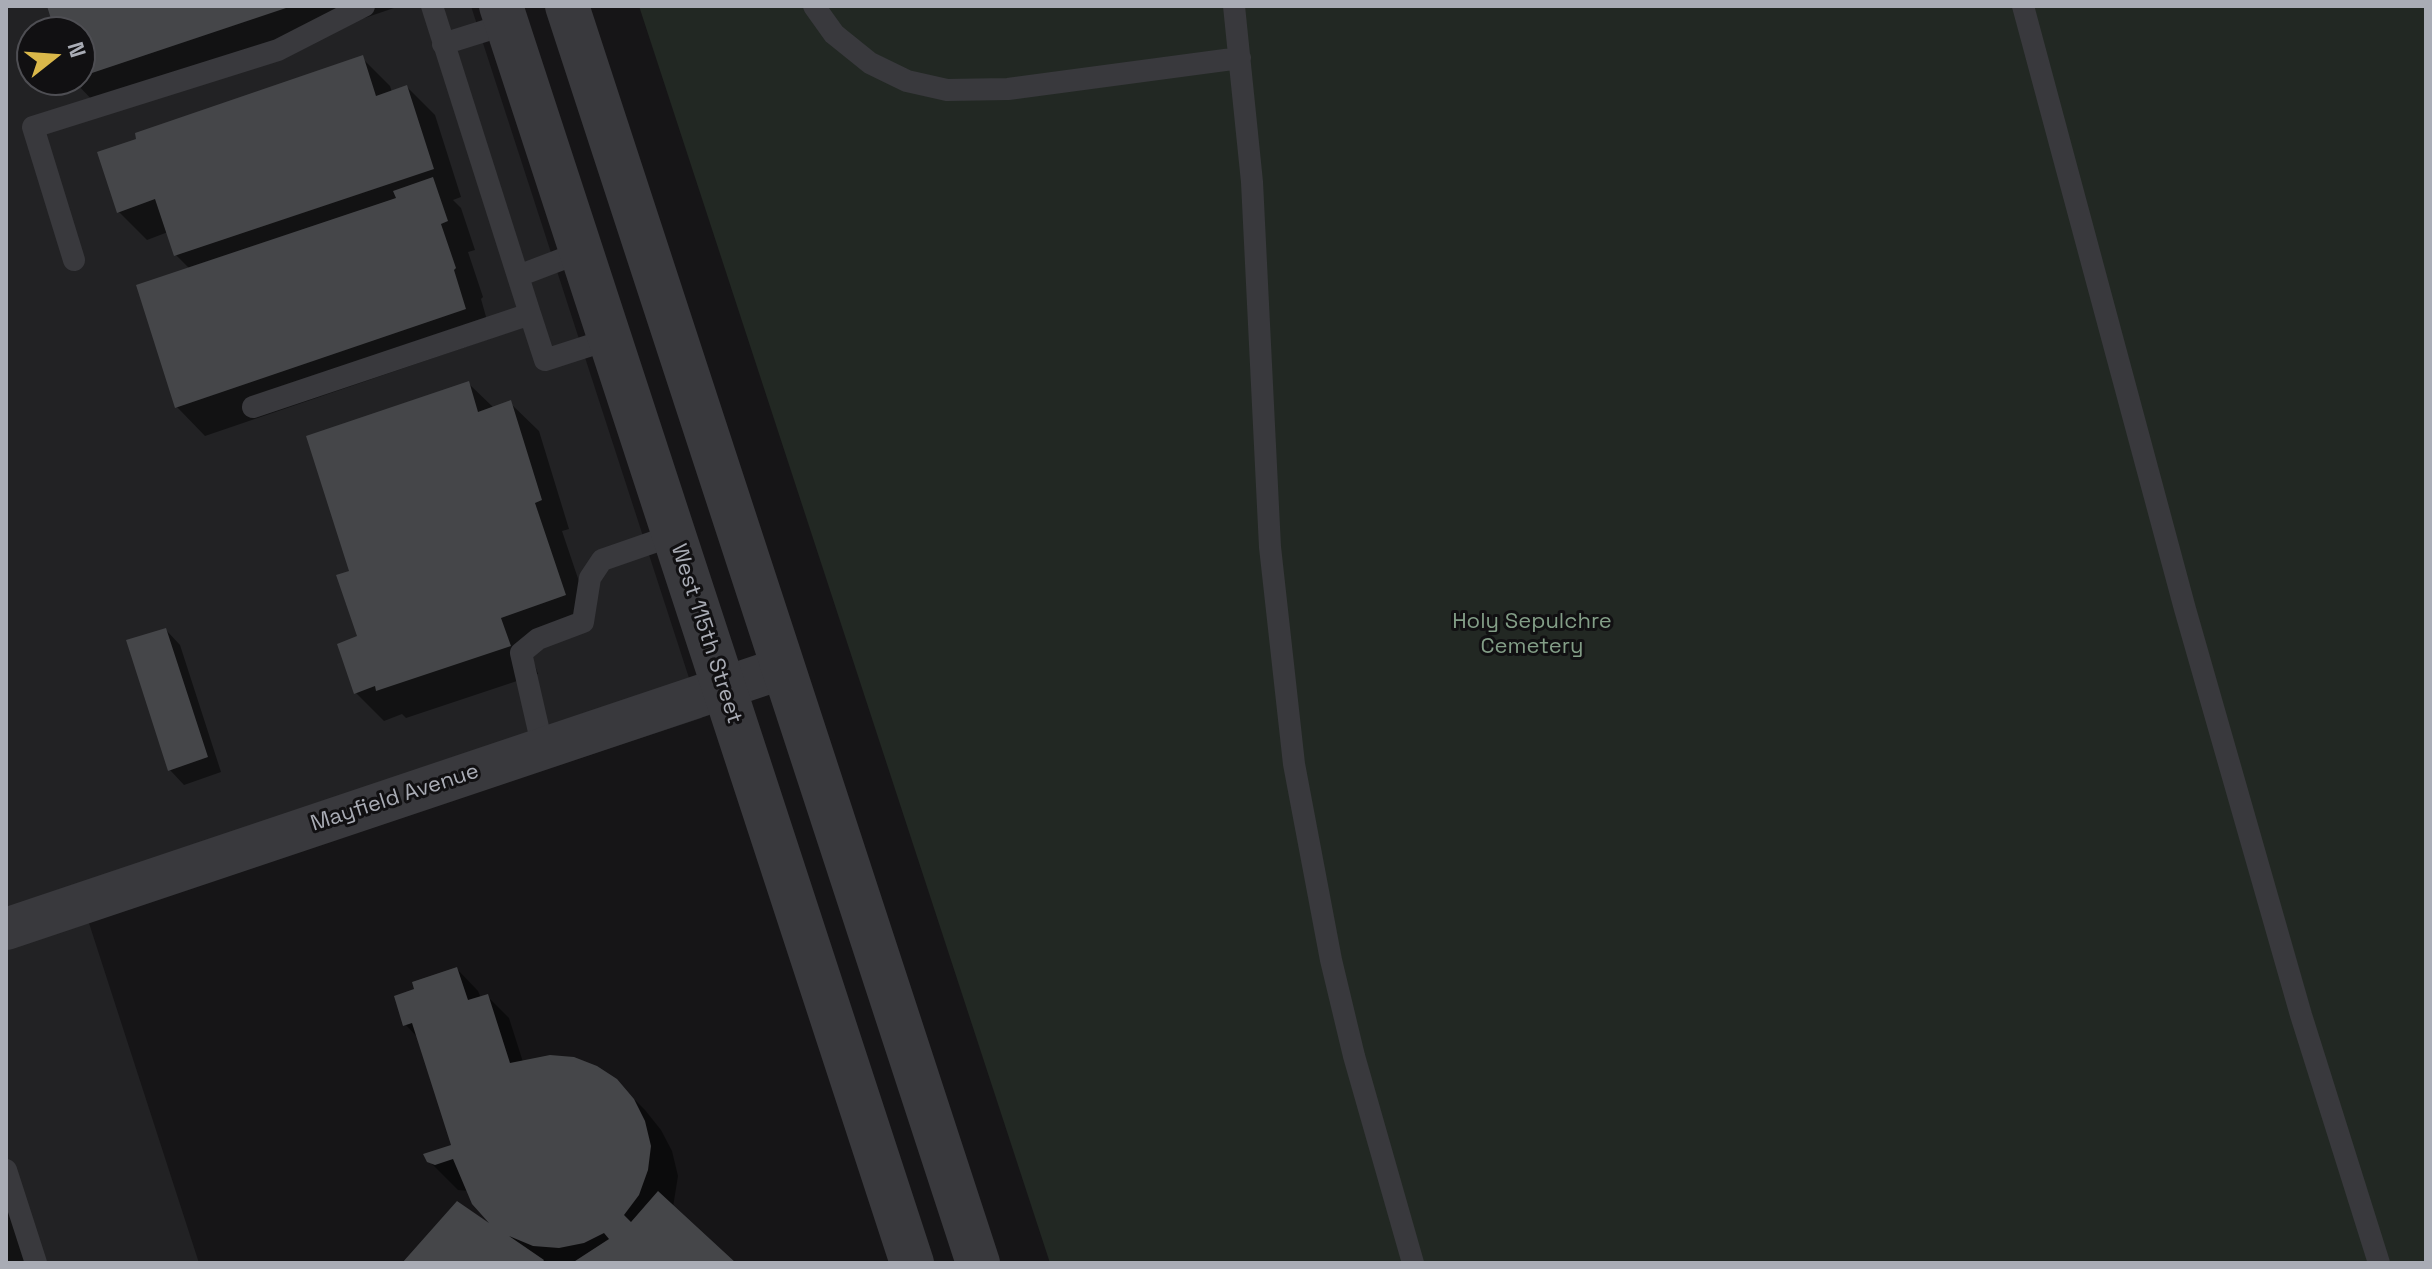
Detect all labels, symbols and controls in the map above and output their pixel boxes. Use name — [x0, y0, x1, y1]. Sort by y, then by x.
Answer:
north arrow — [16, 16, 96, 96]
text: N — [61, 38, 93, 61]
street label: West 115th Street — [665, 541, 747, 727]
park label: Holy Sepulchre Cemetery — [1452, 609, 1612, 660]
street label: Mayfield Avenue — [308, 758, 482, 838]

